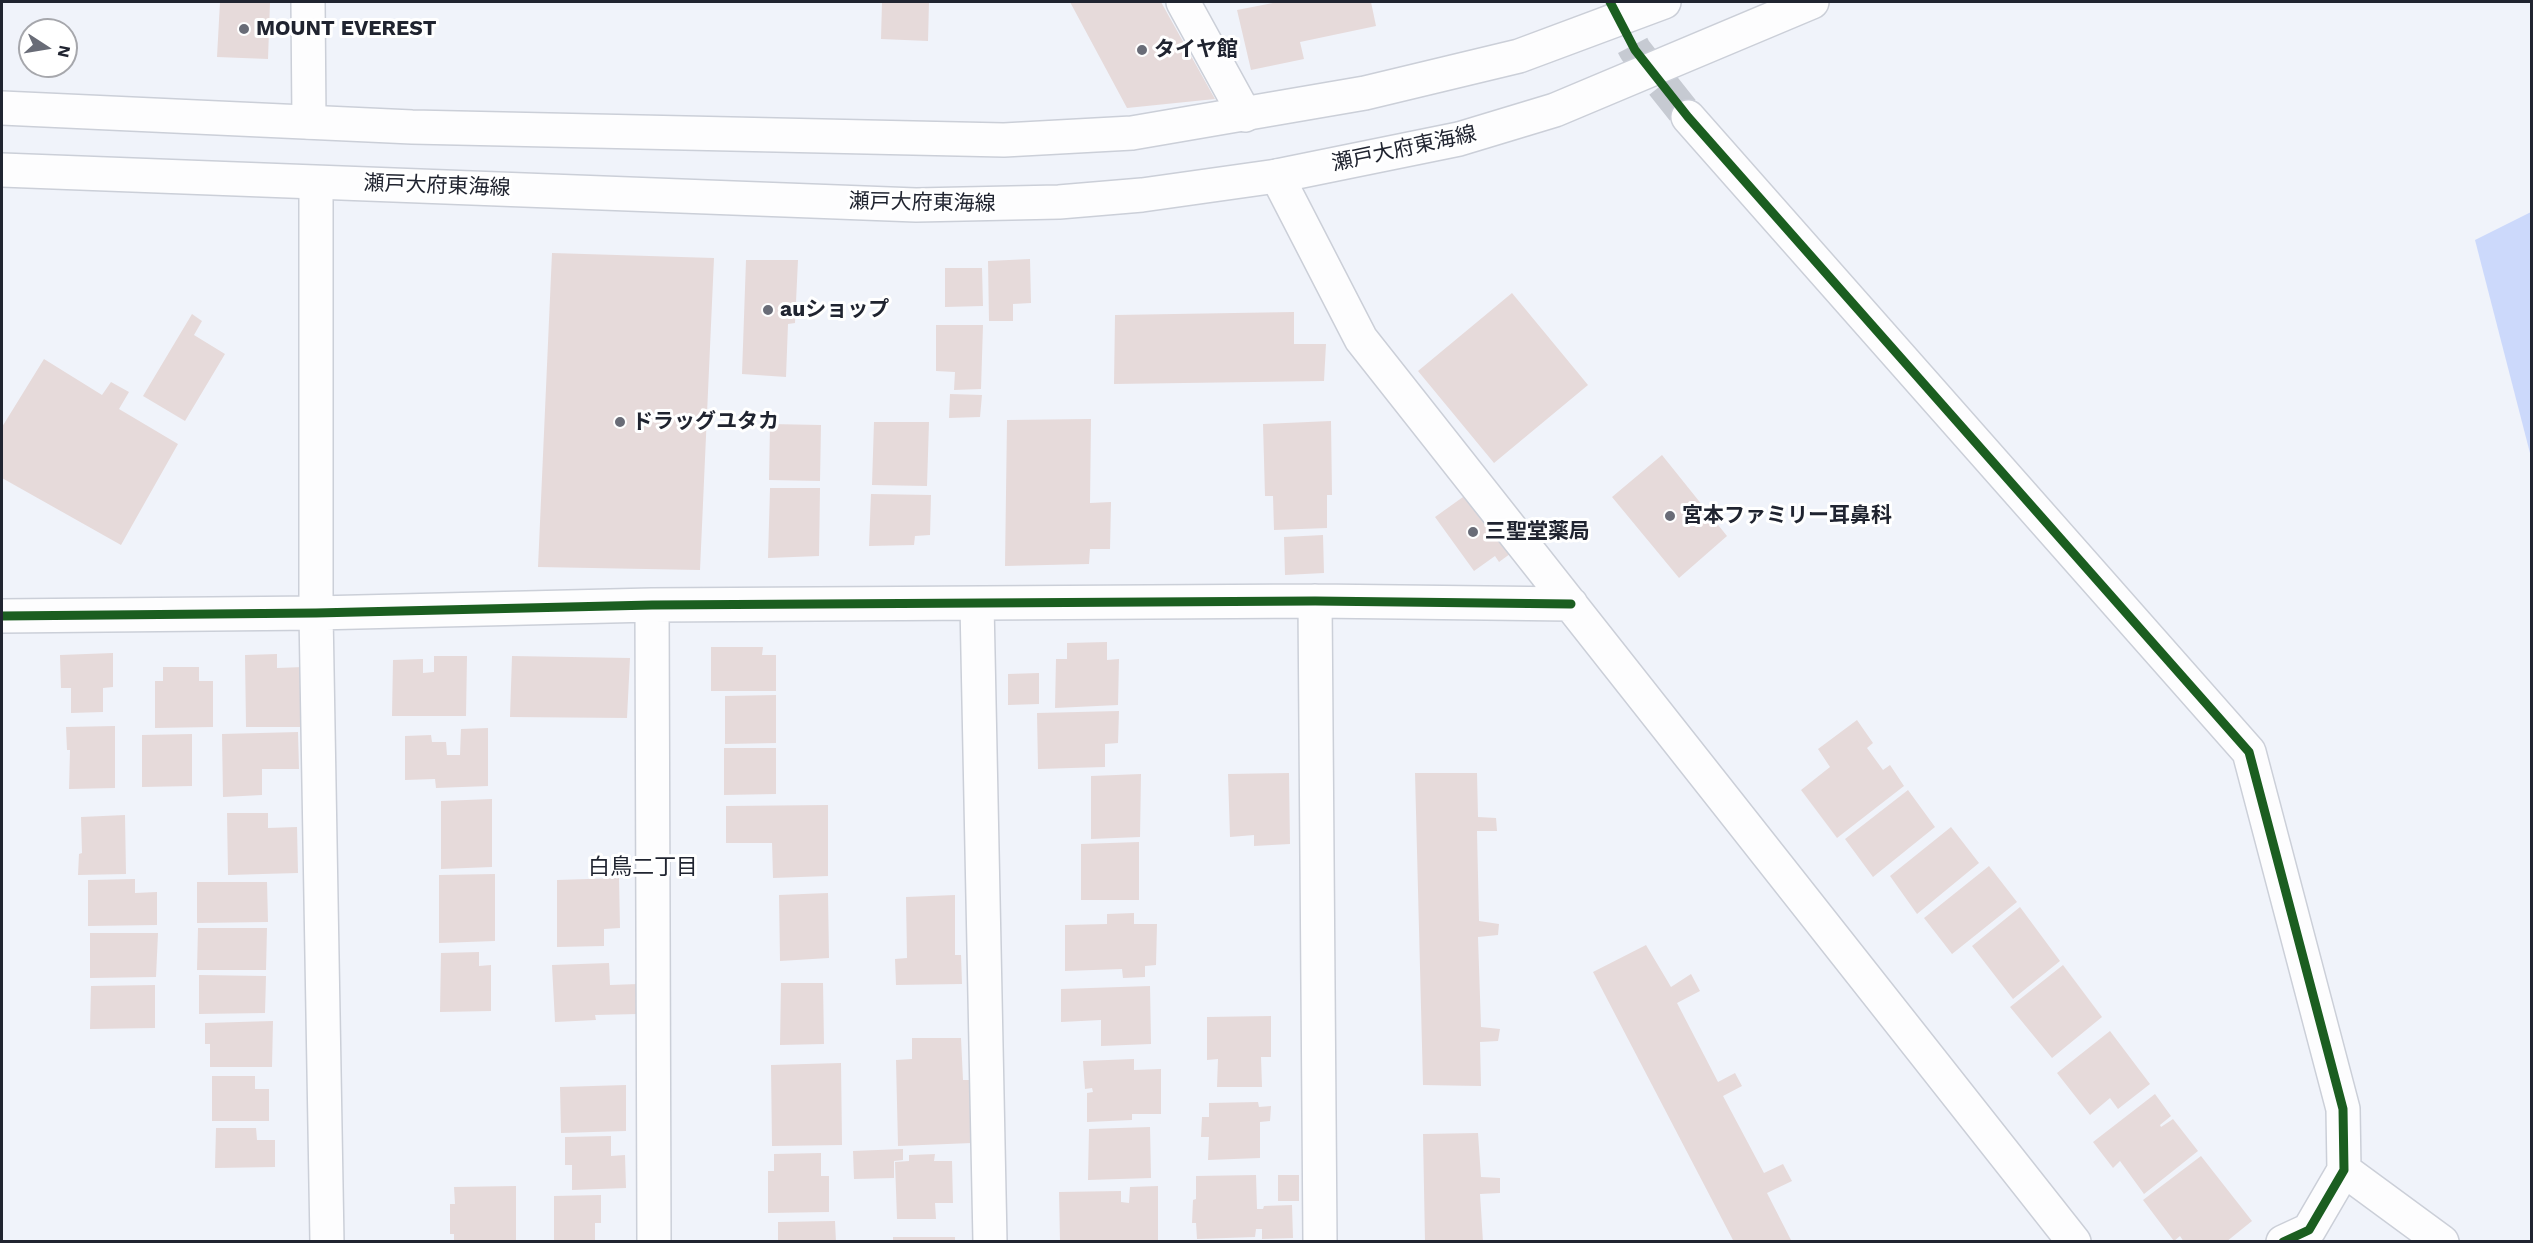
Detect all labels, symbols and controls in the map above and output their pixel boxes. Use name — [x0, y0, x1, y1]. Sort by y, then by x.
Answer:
place label: MOUNT EVEREST — [256, 16, 436, 42]
north arrow — [18, 18, 78, 78]
marker: MOUNT EVEREST — [237, 22, 251, 36]
place label: タイヤ館 — [1154, 37, 1238, 63]
marker: タイヤ館 — [1135, 43, 1149, 57]
text: N — [54, 44, 75, 59]
street label: 瀬戸大府東海線 — [1329, 121, 1479, 177]
street label: 瀬戸大府東海線 — [363, 171, 511, 201]
street label: 瀬戸大府東海線 — [848, 189, 996, 217]
place label: auショップ — [780, 297, 889, 323]
marker: auショップ — [761, 303, 775, 317]
place label: ドラッグユタカ — [632, 409, 779, 435]
marker: ドラッグユタカ — [613, 415, 627, 429]
place label: 宮本ファミリー耳鼻科 — [1682, 503, 1892, 529]
marker: 宮本ファミリー耳鼻科 — [1663, 509, 1677, 523]
place label: 三聖堂薬局 — [1485, 519, 1590, 545]
marker: 三聖堂薬局 — [1466, 525, 1480, 539]
district label: 白鳥二丁目 — [588, 855, 698, 881]

